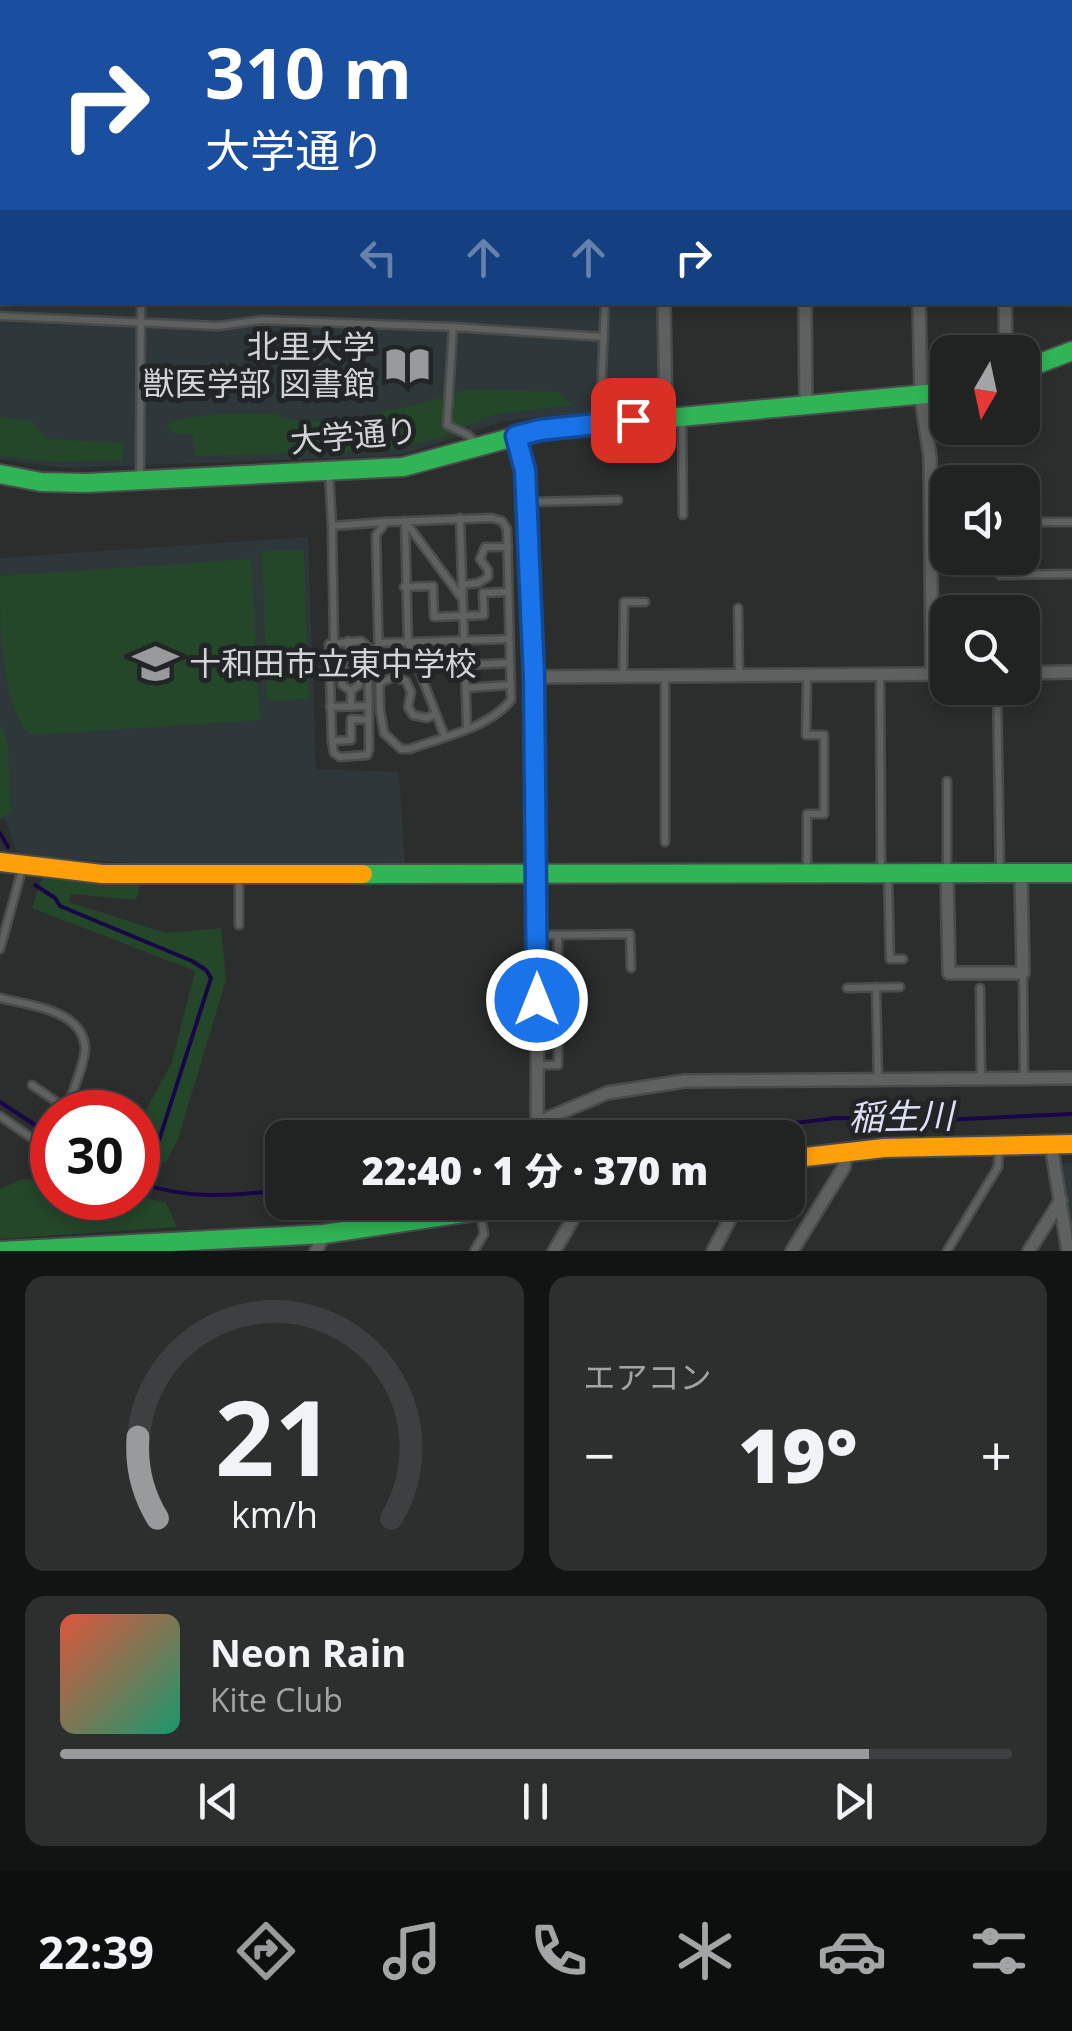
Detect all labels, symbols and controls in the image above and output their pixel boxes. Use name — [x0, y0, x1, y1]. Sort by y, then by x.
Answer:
text: 310 m — [205, 24, 412, 120]
icon: right — [40, 40, 170, 170]
text: 大学通り — [205, 119, 385, 180]
icon: left — [351, 230, 406, 285]
icon: ahead — [456, 230, 511, 285]
icon: ahead — [561, 230, 616, 285]
icon: right — [666, 230, 721, 285]
place label: 北里大学 獣医学部 図書館 — [143, 324, 375, 404]
north arrow — [930, 335, 1040, 445]
map controls — [930, 335, 1040, 705]
library icon: 北里大学 獣医学部 図書館 — [384, 341, 432, 389]
pin — [591, 378, 676, 463]
icon: arrive — [606, 393, 661, 448]
street label: 大学通り — [288, 408, 420, 462]
button: sound — [930, 465, 1040, 575]
button: search — [930, 595, 1040, 705]
school or university icon: 十和田市立東中学校 — [132, 640, 180, 688]
place label: 十和田市立東中学校 — [189, 641, 477, 684]
position arrow — [485, 948, 589, 1052]
speed limit sign: 30 — [30, 1090, 160, 1220]
water label: 稲生川 — [848, 1091, 958, 1140]
text: 22:40 · 1 分 · 370 m — [362, 1144, 708, 1196]
text: エアコン — [584, 1355, 712, 1398]
text: 21 — [215, 1365, 334, 1506]
text: 19° — [738, 1403, 858, 1505]
text: − — [584, 1417, 615, 1492]
text: + — [981, 1417, 1012, 1492]
text: km/h — [231, 1490, 318, 1538]
text: Neon Rain — [210, 1626, 406, 1678]
text: Kite Club — [210, 1678, 343, 1721]
icon: previous — [191, 1774, 246, 1829]
icon: pause — [508, 1774, 563, 1829]
icon: next — [826, 1774, 881, 1829]
icon: directions — [231, 1916, 301, 1986]
icon: music — [377, 1916, 447, 1986]
icon: phone — [524, 1916, 594, 1986]
icon: climate — [670, 1916, 740, 1986]
icon: car — [817, 1916, 887, 1986]
icon: filters — [964, 1916, 1034, 1986]
text: 22:39 — [38, 1921, 154, 1982]

